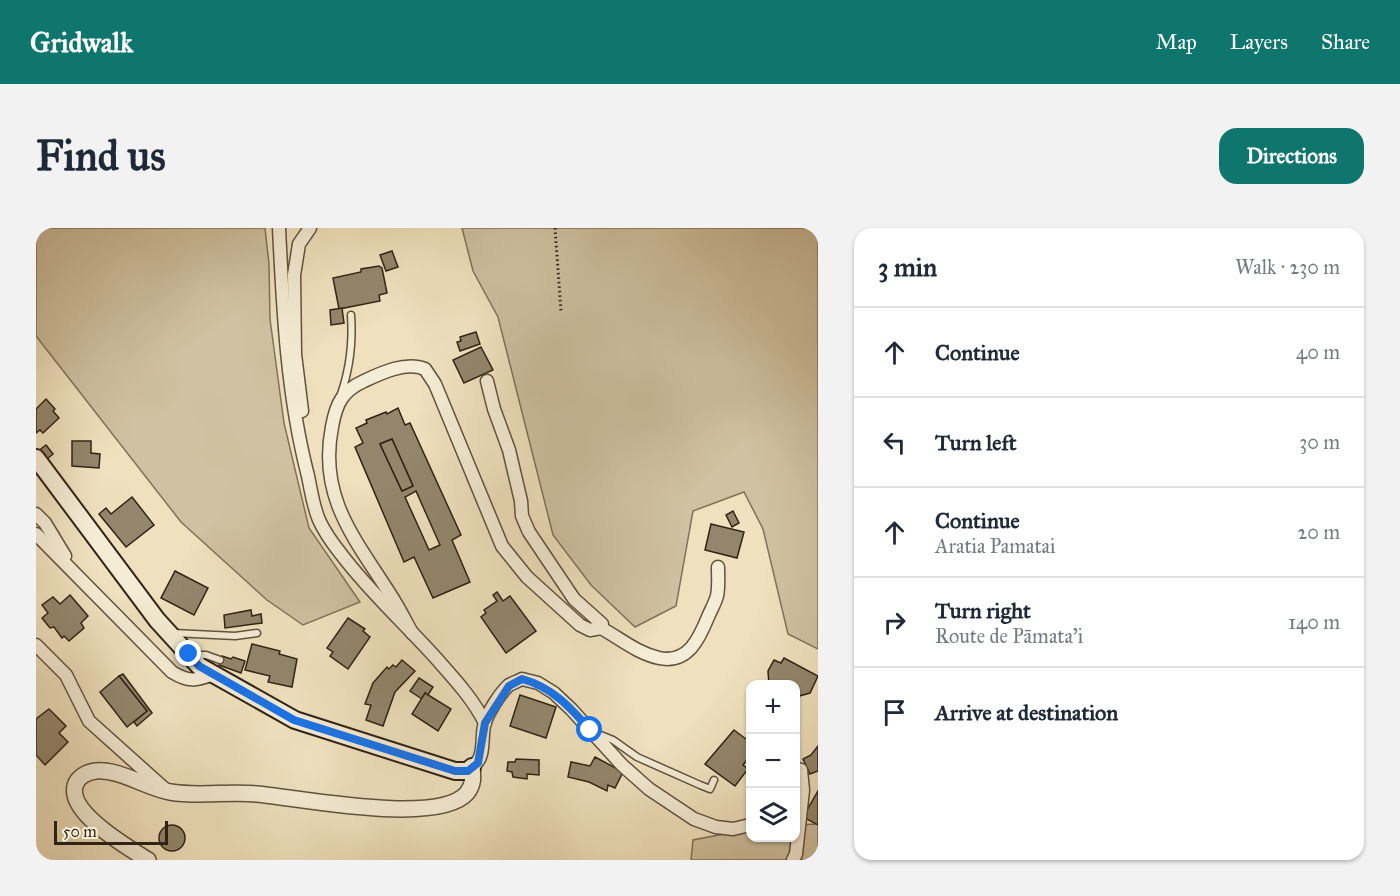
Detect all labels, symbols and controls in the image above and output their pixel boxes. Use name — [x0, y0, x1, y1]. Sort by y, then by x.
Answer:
text: Gridwalk — [30, 25, 133, 60]
text: Map — [1156, 29, 1197, 55]
text: Layers — [1230, 29, 1288, 55]
text: Share — [1321, 29, 1370, 55]
button: Directions — [1219, 128, 1364, 184]
text: Find us — [36, 130, 166, 182]
text: 3 min — [878, 251, 937, 283]
text: Walk · 230 m — [1235, 255, 1340, 279]
icon: ahead — [878, 336, 911, 369]
text: Continue — [935, 339, 1020, 366]
text: 40 m — [1296, 340, 1340, 364]
icon: left — [878, 426, 911, 459]
text: Turn left — [935, 429, 1017, 456]
text: 30 m — [1299, 430, 1340, 454]
text: Continue — [935, 507, 1020, 534]
icon: ahead — [878, 516, 911, 549]
text: 20 m — [1297, 520, 1340, 544]
text: Aratia Pamatai — [935, 534, 1056, 558]
text: Turn right — [935, 597, 1031, 624]
icon: right — [878, 606, 911, 639]
text: 140 m — [1288, 610, 1340, 634]
text: Route de Pāmata'i — [935, 624, 1083, 648]
route end — [175, 640, 201, 666]
map controls — [746, 680, 800, 842]
button: + — [746, 680, 800, 734]
icon: arrive — [878, 696, 911, 729]
text: Arrive at destination — [935, 699, 1118, 726]
route start — [576, 716, 602, 742]
button: − — [746, 734, 800, 788]
button: layers — [746, 788, 800, 842]
scale bar — [54, 818, 168, 846]
text: 50 m — [63, 822, 97, 841]

